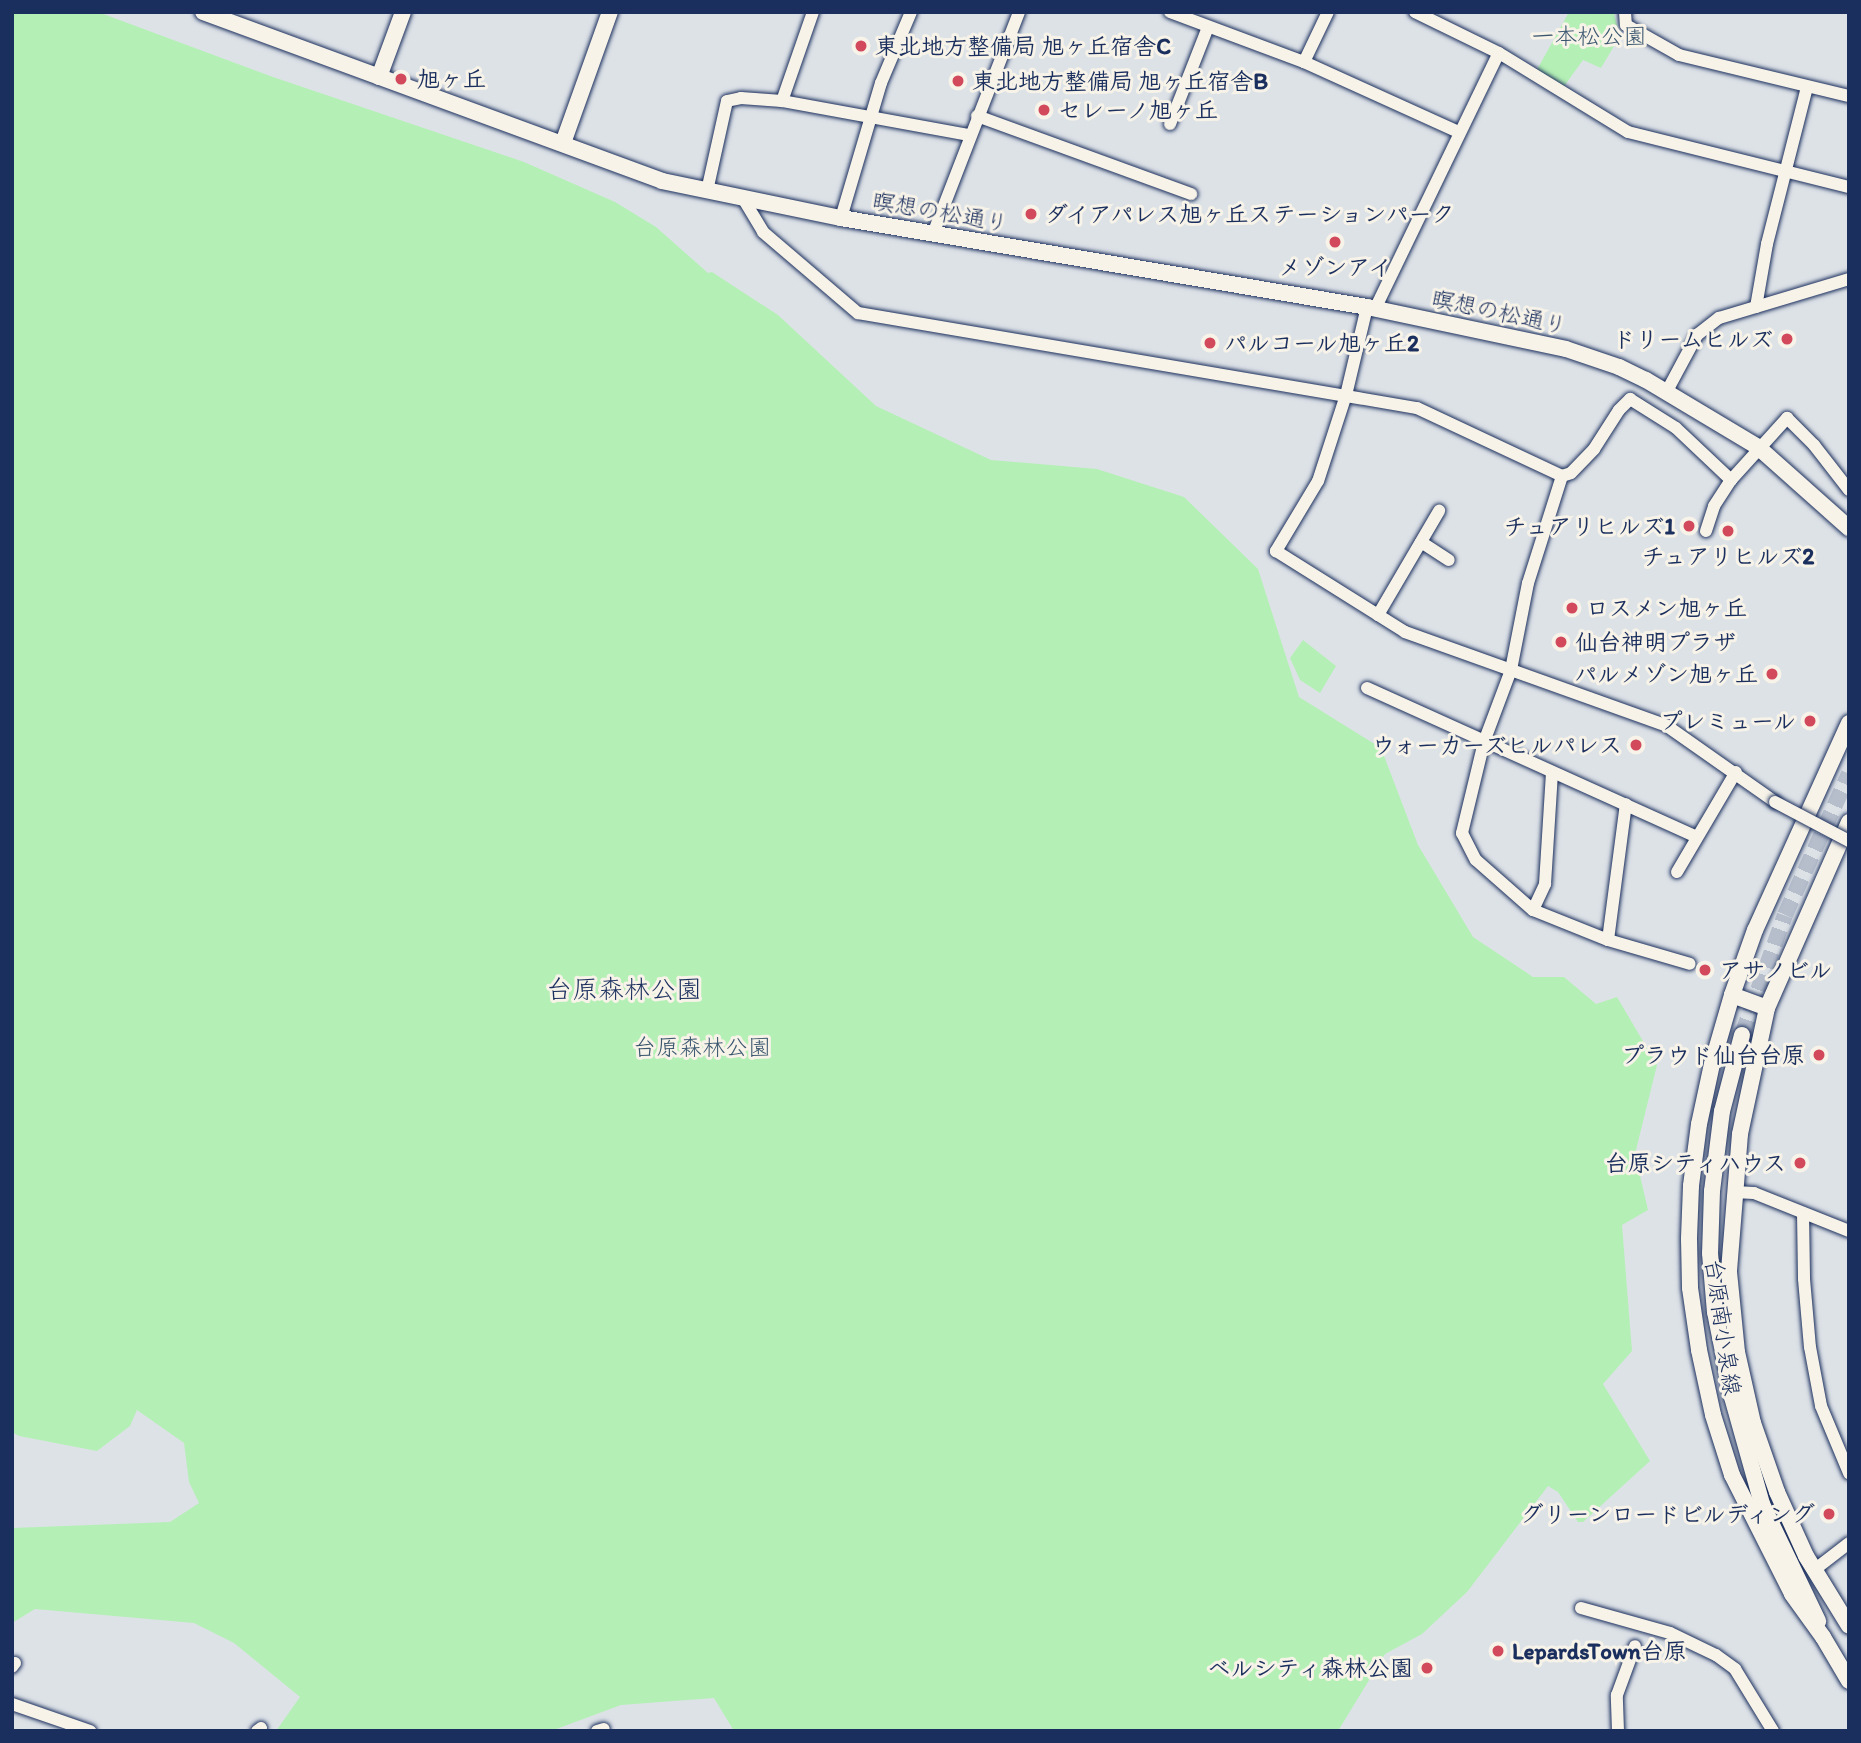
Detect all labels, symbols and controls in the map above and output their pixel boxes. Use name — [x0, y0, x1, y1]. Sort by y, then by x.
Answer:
park label: 一本松公園 — [1532, 22, 1646, 50]
place label: 東北地方整備局 旭ヶ丘宿舎C — [875, 32, 1171, 60]
marker: 東北地方整備局 旭ヶ丘宿舎C — [853, 38, 869, 54]
place label: 旭ヶ丘 — [417, 65, 486, 93]
place label: 東北地方整備局 旭ヶ丘宿舎B — [972, 67, 1268, 95]
marker: 旭ヶ丘 — [391, 69, 411, 89]
marker: 東北地方整備局 旭ヶ丘宿舎B — [950, 73, 966, 89]
place label: セレーノ旭ヶ丘 — [1058, 96, 1220, 124]
marker: セレーノ旭ヶ丘 — [1036, 102, 1052, 118]
street label: 瞑想の松通り — [870, 186, 1010, 238]
place label: ダイアパレス旭ヶ丘ステーションパーク — [1045, 200, 1459, 228]
marker: ダイアパレス旭ヶ丘ステーションパーク — [1023, 206, 1039, 222]
marker: メゾンアイ — [1327, 234, 1343, 250]
place label: メゾンアイ — [1278, 253, 1392, 281]
street label: 瞑想の松通り — [1429, 284, 1569, 340]
place label: ドリームヒルズ — [1612, 325, 1773, 353]
place label: パルコール旭ヶ丘2 — [1224, 329, 1420, 357]
marker: ドリームヒルズ — [1779, 331, 1795, 347]
marker: パルコール旭ヶ丘2 — [1202, 335, 1218, 351]
place label: チュアリヒルズ1 — [1503, 512, 1675, 540]
marker: チュアリヒルズ1 — [1681, 518, 1697, 534]
marker: チュアリヒルズ2 — [1720, 523, 1736, 539]
place label: チュアリヒルズ2 — [1641, 542, 1815, 570]
place label: ロスメン旭ヶ丘 — [1586, 594, 1747, 622]
marker: ロスメン旭ヶ丘 — [1564, 600, 1580, 616]
place label: 仙台神明プラザ — [1575, 628, 1736, 656]
marker: 仙台神明プラザ — [1553, 634, 1569, 650]
place label: パルメゾン旭ヶ丘 — [1574, 660, 1758, 688]
marker: パルメゾン旭ヶ丘 — [1764, 666, 1780, 682]
place label: プレミュール — [1658, 707, 1796, 735]
marker: プレミュール — [1802, 713, 1818, 729]
place label: ウォーカーズヒルパレス — [1369, 731, 1622, 759]
marker: ウォーカーズヒルパレス — [1628, 737, 1644, 753]
place label: アサノビル — [1719, 956, 1834, 984]
marker: アサノビル — [1697, 962, 1713, 978]
district label: 台原森林公園 — [546, 974, 702, 1006]
park label: 台原森林公園 — [633, 1033, 771, 1061]
place label: プラウド仙台台原 — [1621, 1041, 1805, 1069]
marker: プラウド仙台台原 — [1811, 1047, 1827, 1063]
place label: 台原シティハウス — [1602, 1149, 1786, 1177]
marker: 台原シティハウス — [1792, 1155, 1808, 1171]
street label: 台原南小泉線 — [1700, 1257, 1746, 1397]
place label: グリーンロードビルディング — [1516, 1500, 1815, 1528]
marker: グリーンロードビルディング — [1821, 1506, 1837, 1522]
place label: LepardsTown台原 — [1512, 1637, 1687, 1665]
marker: LepardsTown台原 — [1490, 1643, 1506, 1659]
place label: ベルシティ森林公園 — [1206, 1654, 1413, 1682]
marker: ベルシティ森林公園 — [1419, 1660, 1435, 1676]

